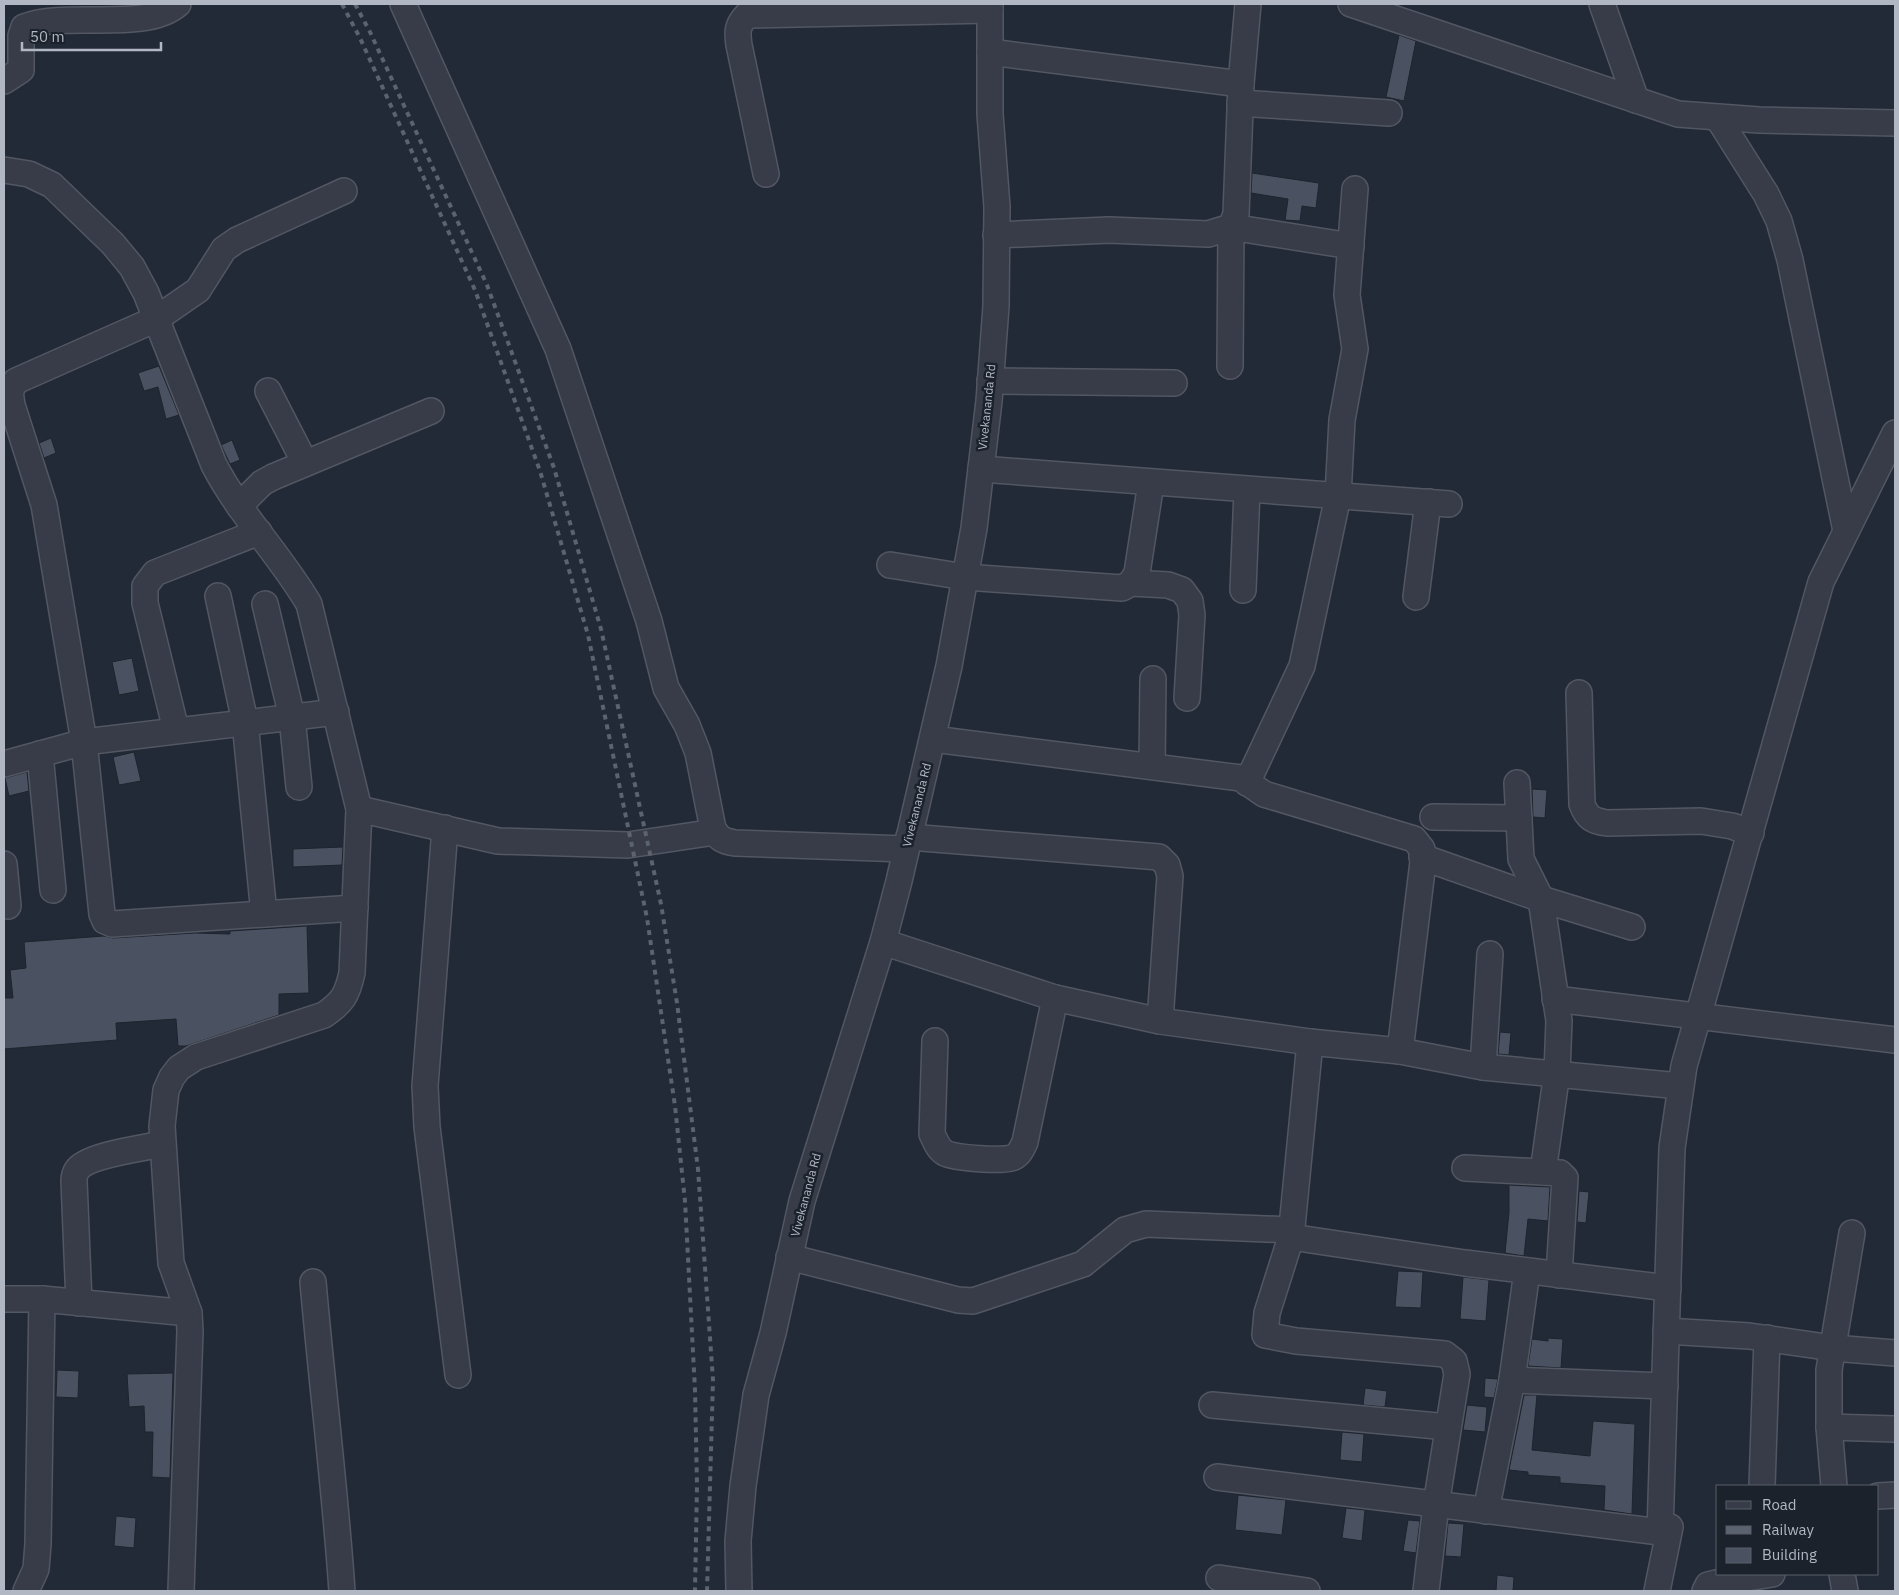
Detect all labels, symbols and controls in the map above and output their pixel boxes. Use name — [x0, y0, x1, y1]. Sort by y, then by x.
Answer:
scale bar — [22, 20, 161, 52]
text: 50 m — [30, 27, 65, 46]
street label: Vivekananda Rd — [975, 363, 998, 451]
street label: Vivekananda Rd — [899, 761, 934, 848]
street label: Vivekananda Rd — [787, 1151, 824, 1238]
legend — [1716, 1485, 1879, 1575]
text: Road — [1762, 1495, 1797, 1514]
text: Railway — [1762, 1520, 1815, 1539]
text: Building — [1762, 1545, 1817, 1564]

